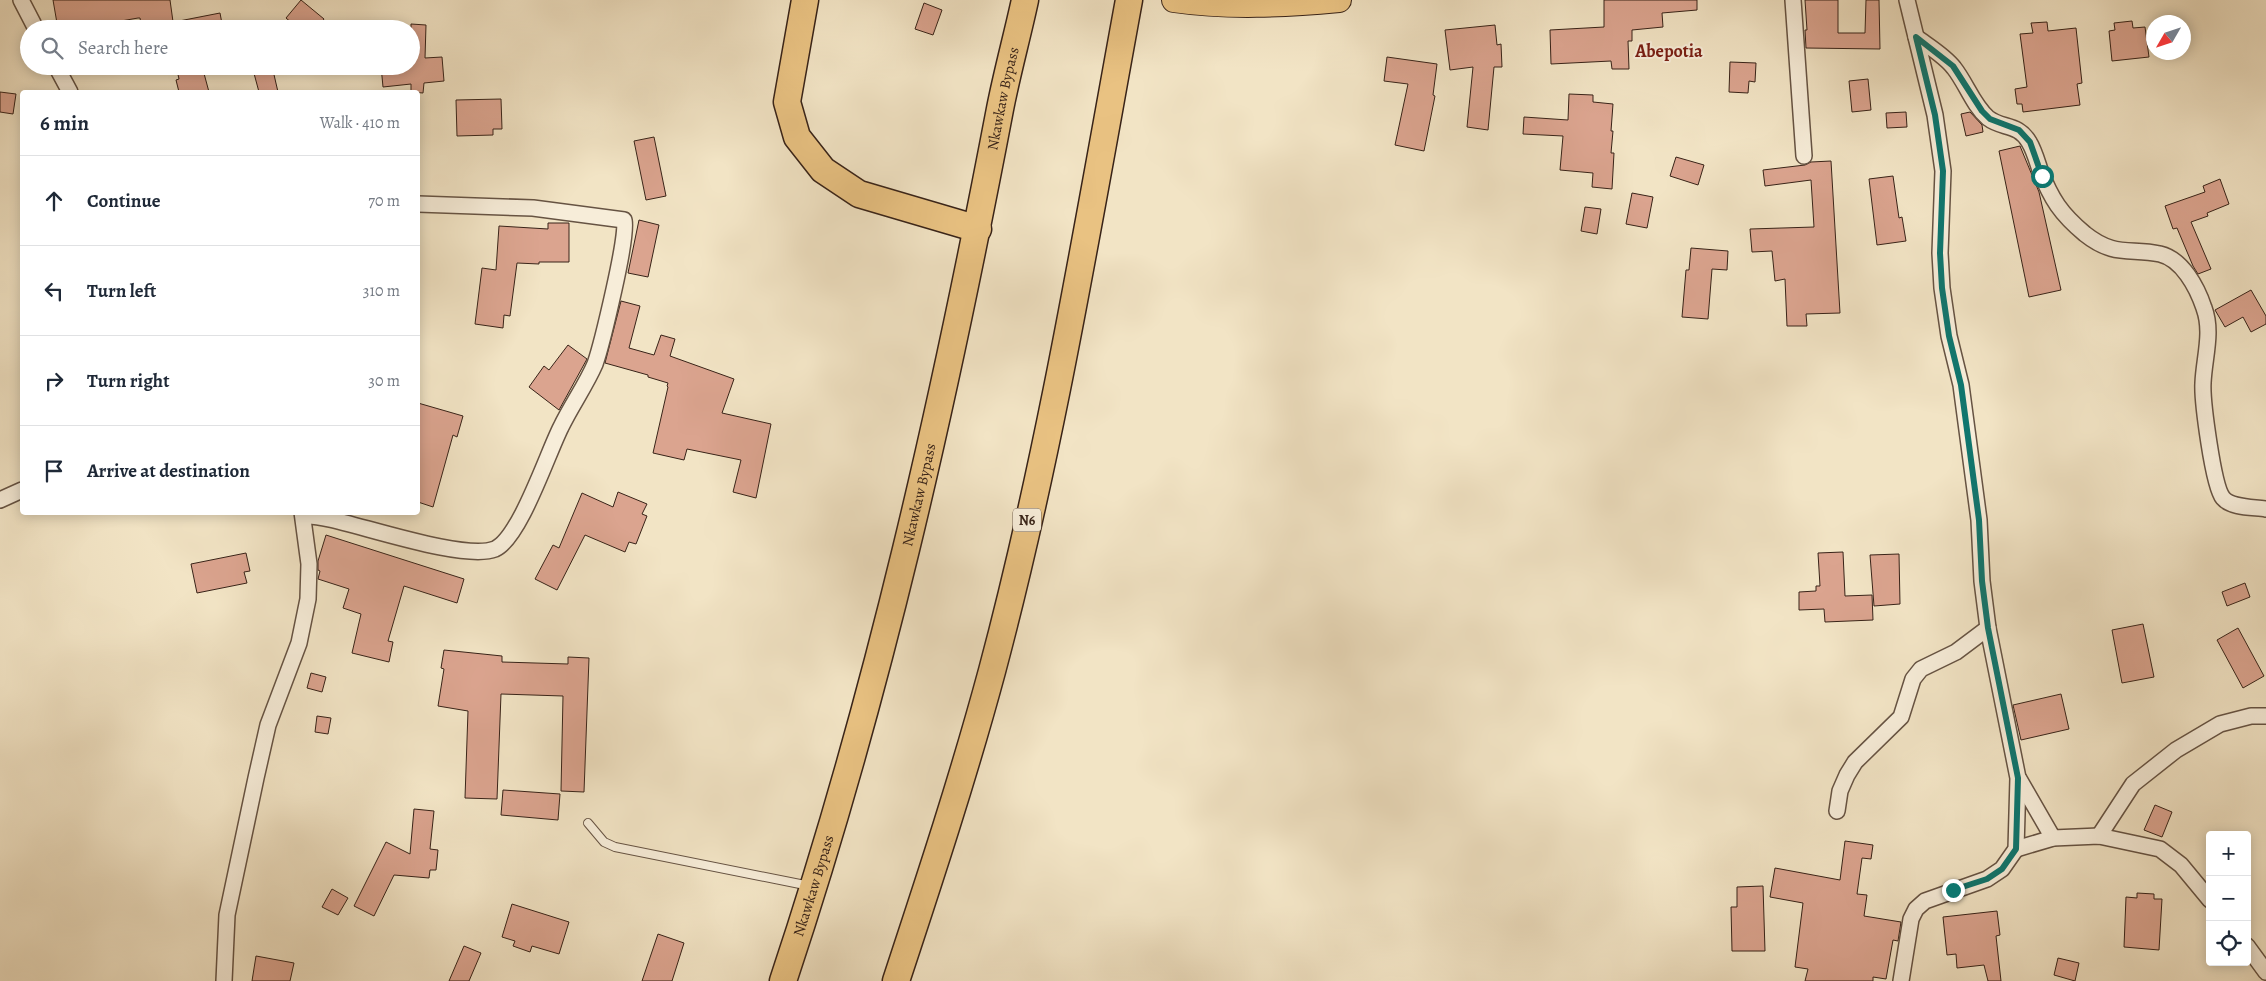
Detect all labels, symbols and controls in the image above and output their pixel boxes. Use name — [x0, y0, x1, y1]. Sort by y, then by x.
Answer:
north arrow — [2146, 15, 2191, 60]
search box — [20, 20, 420, 75]
icon: search — [38, 34, 66, 62]
text: Search here — [78, 35, 168, 61]
district label: Abepotia — [1634, 39, 1703, 63]
street label: Nkawkaw Bypass — [982, 45, 1024, 152]
text: 6 min — [40, 109, 89, 137]
text: Walk · 410 m — [320, 112, 400, 134]
route start — [2031, 165, 2054, 188]
icon: ahead — [40, 187, 68, 215]
text: Continue — [87, 188, 161, 214]
text: 70 m — [368, 190, 400, 212]
icon: left — [40, 277, 68, 305]
text: Turn left — [87, 278, 156, 304]
text: 310 m — [363, 280, 400, 302]
icon: right — [40, 367, 68, 395]
text: Turn right — [87, 368, 169, 394]
text: 30 m — [368, 370, 400, 392]
street label: Nkawkaw Bypass — [897, 441, 941, 548]
icon: arrive — [40, 457, 68, 485]
text: Arrive at destination — [87, 458, 250, 484]
road number: N6 — [1013, 508, 1041, 532]
map controls — [2206, 831, 2251, 966]
button: + — [2206, 831, 2251, 876]
street label: Nkawkaw Bypass — [788, 833, 839, 939]
button: − — [2206, 876, 2251, 921]
route end — [1942, 879, 1965, 902]
button: locate — [2206, 921, 2251, 966]

